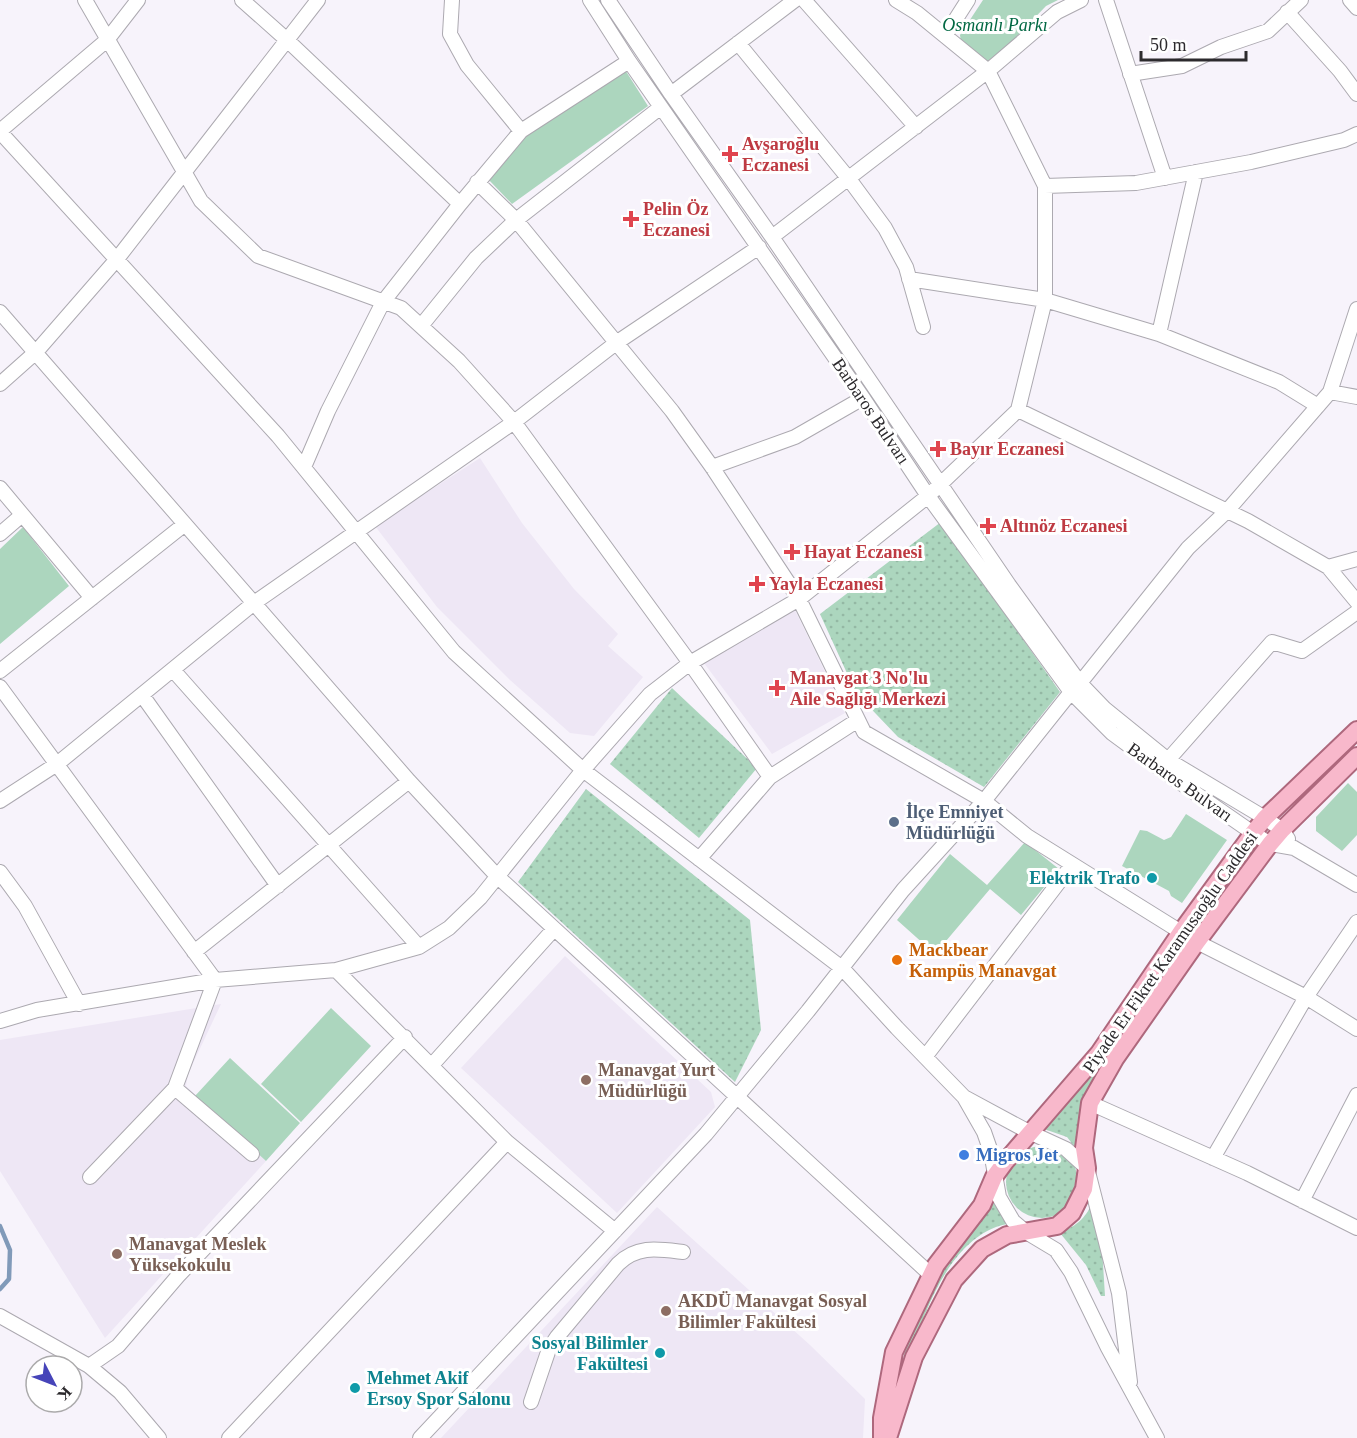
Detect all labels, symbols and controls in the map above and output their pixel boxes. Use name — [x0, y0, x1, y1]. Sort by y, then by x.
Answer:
park label: Osmanlı Parkı — [942, 15, 1048, 35]
scale bar — [1141, 24, 1246, 62]
text: 50 m — [1150, 35, 1187, 55]
place label: Avşaroğlu Eczanesi — [742, 134, 819, 175]
marker: Avşaroğlu Eczanesi — [723, 147, 737, 161]
place label: Pelin Öz Eczanesi — [643, 199, 710, 240]
marker: Pelin Öz Eczanesi — [624, 212, 638, 226]
street label: Barbaros Bulvarı — [828, 354, 914, 468]
place label: Bayır Eczanesi — [950, 439, 1064, 459]
marker: Bayır Eczanesi — [931, 442, 945, 456]
place label: Altınöz Eczanesi — [1000, 516, 1128, 536]
marker: Altınöz Eczanesi — [981, 519, 995, 533]
place label: Hayat Eczanesi — [804, 542, 923, 562]
marker: Hayat Eczanesi — [785, 545, 799, 559]
place label: Yayla Eczanesi — [769, 574, 884, 594]
marker: Yayla Eczanesi — [750, 577, 764, 591]
place label: Manavgat 3 No'lu Aile Sağlığı Merkezi — [790, 668, 946, 709]
marker: Manavgat 3 No'lu Aile Sağlığı Merkezi — [768, 679, 786, 697]
street label: Barbaros Bulvarı — [1124, 738, 1236, 826]
place label: İlçe Emniyet Müdürlüğü — [906, 802, 1003, 843]
marker: İlçe Emniyet Müdürlüğü — [887, 815, 901, 829]
street label: Piyade Er Fikret Karamusaoğlu Caddesi — [1079, 828, 1261, 1076]
place label: Elektrik Trafo — [1029, 868, 1140, 888]
marker: Elektrik Trafo — [1145, 871, 1159, 885]
place label: Mackbear Kampüs Manavgat — [909, 940, 1057, 981]
marker: Mackbear Kampüs Manavgat — [890, 953, 904, 967]
place label: Manavgat Yurt Müdürlüğü — [598, 1060, 715, 1101]
marker: Manavgat Yurt Müdürlüğü — [579, 1073, 593, 1087]
place label: Migros Jet — [976, 1145, 1058, 1165]
marker: Migros Jet — [957, 1148, 971, 1162]
place label: Manavgat Meslek Yüksekokulu — [129, 1234, 266, 1275]
marker: Manavgat Meslek Yüksekokulu — [110, 1247, 124, 1261]
place label: AKDÜ Manavgat Sosyal Bilimler Fakültesi — [678, 1291, 867, 1332]
marker: AKDÜ Manavgat Sosyal Bilimler Fakültesi — [659, 1304, 673, 1318]
place label: Sosyal Bilimler Fakültesi — [532, 1333, 648, 1374]
marker: Sosyal Bilimler Fakültesi — [653, 1346, 667, 1360]
north arrow — [24, 1354, 84, 1414]
place label: Mehmet Akif Ersoy Spor Salonu — [367, 1368, 511, 1409]
marker: Mehmet Akif Ersoy Spor Salonu — [348, 1381, 362, 1395]
text: K — [54, 1383, 75, 1404]

